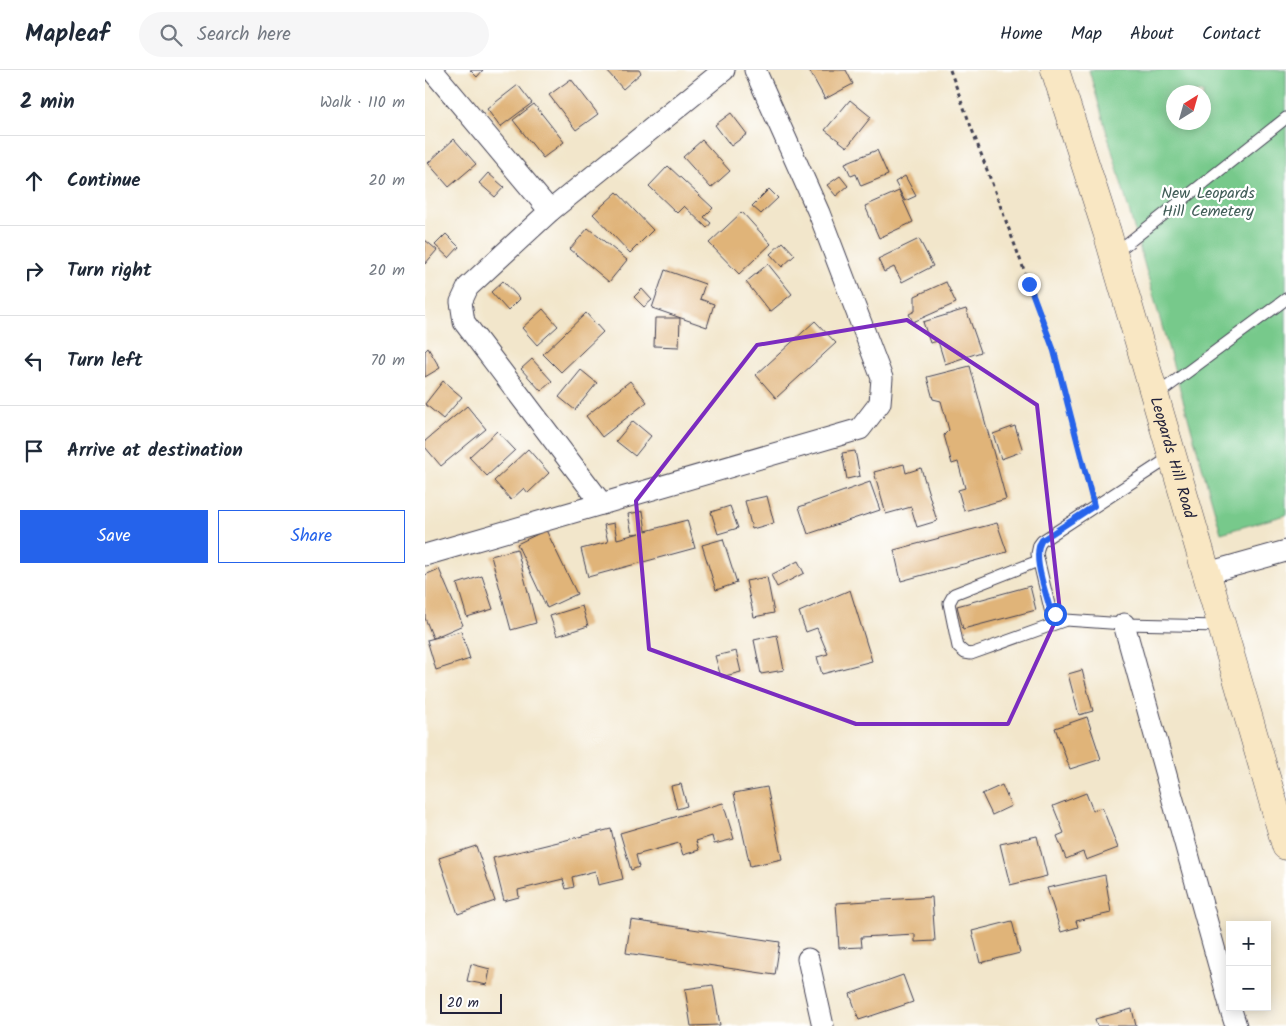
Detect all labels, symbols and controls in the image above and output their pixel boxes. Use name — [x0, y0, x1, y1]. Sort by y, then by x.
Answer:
search box — [139, 12, 489, 57]
text: Mapleaf — [25, 15, 109, 54]
text: Search here — [197, 20, 291, 50]
text: Home — [1000, 20, 1043, 49]
text: Map — [1071, 20, 1102, 49]
text: About — [1130, 20, 1174, 49]
text: Contact — [1202, 20, 1261, 49]
icon: search — [157, 21, 185, 49]
north arrow — [1166, 85, 1211, 130]
text: 2 min — [20, 86, 75, 119]
text: Walk · 110 m — [320, 90, 405, 115]
text: Continue — [67, 166, 140, 196]
icon: ahead — [20, 167, 48, 195]
text: 20 m — [369, 168, 405, 193]
park label: New Leopards Hill Cemetery — [1161, 181, 1255, 224]
text: Turn right — [67, 256, 152, 286]
icon: right — [20, 257, 48, 285]
text: 20 m — [369, 258, 405, 283]
route end — [1018, 273, 1041, 296]
text: Turn left — [67, 346, 142, 376]
icon: left — [20, 347, 48, 375]
text: 70 m — [370, 348, 405, 373]
street label: Leopards Hill Road — [1143, 394, 1203, 522]
text: Arrive at destination — [67, 436, 243, 466]
icon: arrive — [20, 437, 48, 465]
button: Save — [20, 510, 208, 563]
button: Share — [218, 510, 405, 563]
route start — [1044, 603, 1067, 626]
map controls — [1226, 921, 1271, 1011]
button: + — [1226, 921, 1271, 966]
button: − — [1226, 966, 1271, 1011]
scale bar — [440, 991, 503, 1014]
text: 20 m — [447, 992, 479, 1014]

